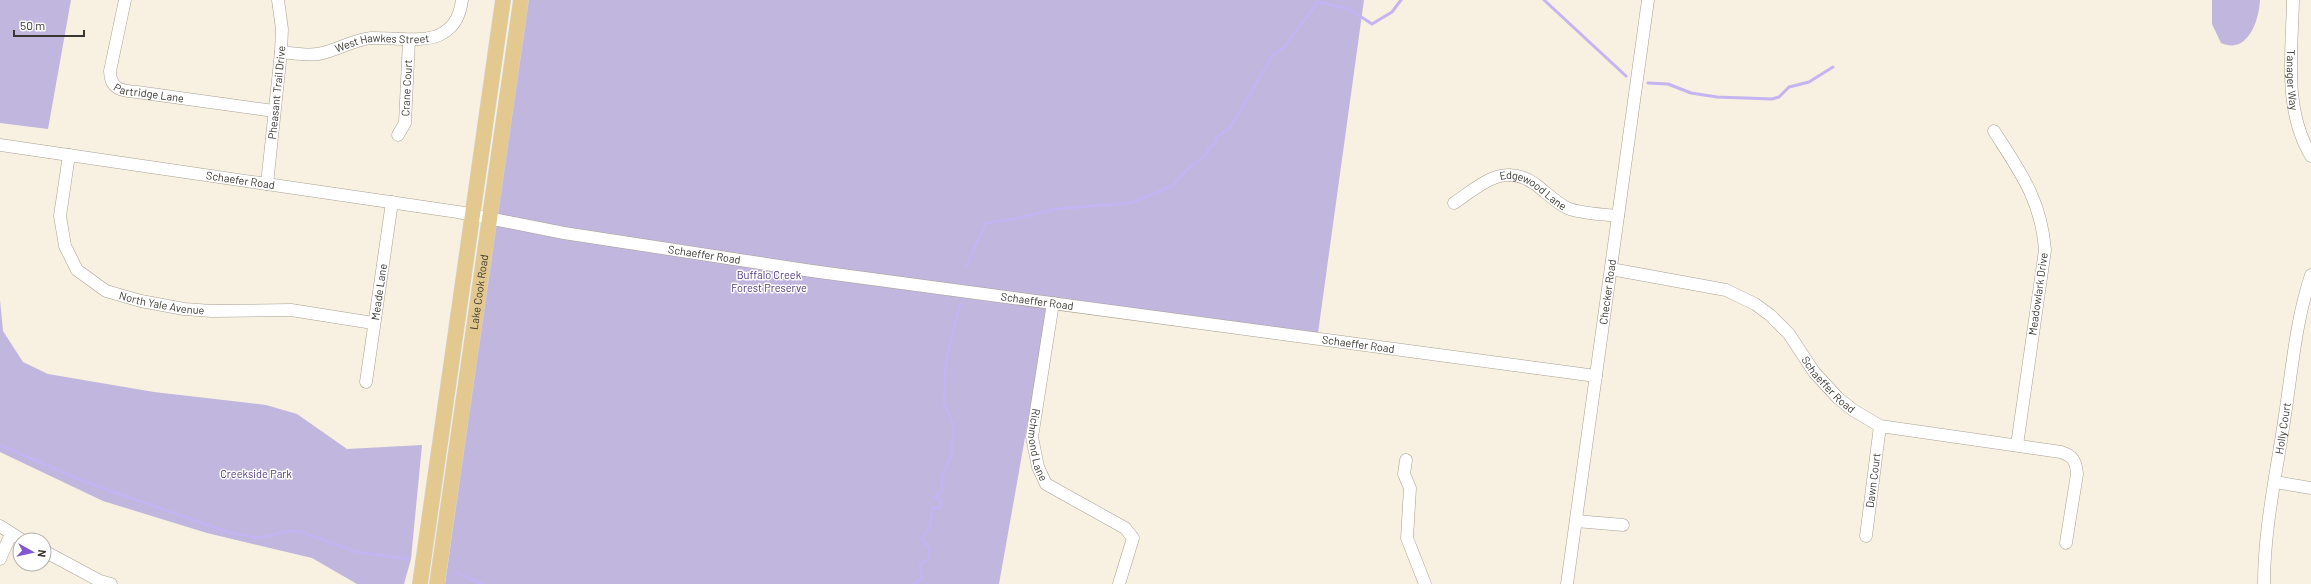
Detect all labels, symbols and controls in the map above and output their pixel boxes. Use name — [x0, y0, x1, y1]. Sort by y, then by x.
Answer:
scale bar — [14, 12, 84, 38]
text: 50 m — [20, 18, 45, 32]
street label: West Hawkes Street — [333, 31, 430, 55]
street label: Pheasant Trail Drive — [265, 45, 287, 140]
street label: Tanager Way — [2285, 49, 2301, 111]
street label: Crane Court — [398, 59, 414, 117]
street label: Partridge Lane — [112, 80, 185, 104]
street label: Schaefer Road — [205, 168, 276, 191]
street label: Edgewood Lane — [1498, 168, 1569, 212]
street label: Schaeffer Road — [667, 242, 742, 266]
street label: Meadowlark Drive — [2025, 252, 2050, 336]
street label: Lake Cook Road — [467, 253, 490, 330]
street label: Checker Road — [1596, 258, 1618, 325]
street label: Meade Lane — [368, 263, 389, 321]
park label: Buffalo Creek Forest Preserve — [731, 268, 807, 294]
street label: North Yale Avenue — [118, 288, 205, 316]
street label: Schaeffer Road — [1000, 289, 1074, 312]
street label: Schaeffer Road — [1321, 332, 1396, 355]
street label: Schaeffer Road — [1799, 353, 1858, 415]
street label: Holly Court — [2272, 402, 2293, 455]
street label: Richmond Lane — [1026, 408, 1051, 483]
street label: Dawn Court — [1863, 452, 1883, 509]
park label: Creekside Park — [220, 467, 292, 480]
north arrow — [12, 532, 52, 572]
text: N — [35, 549, 49, 558]

